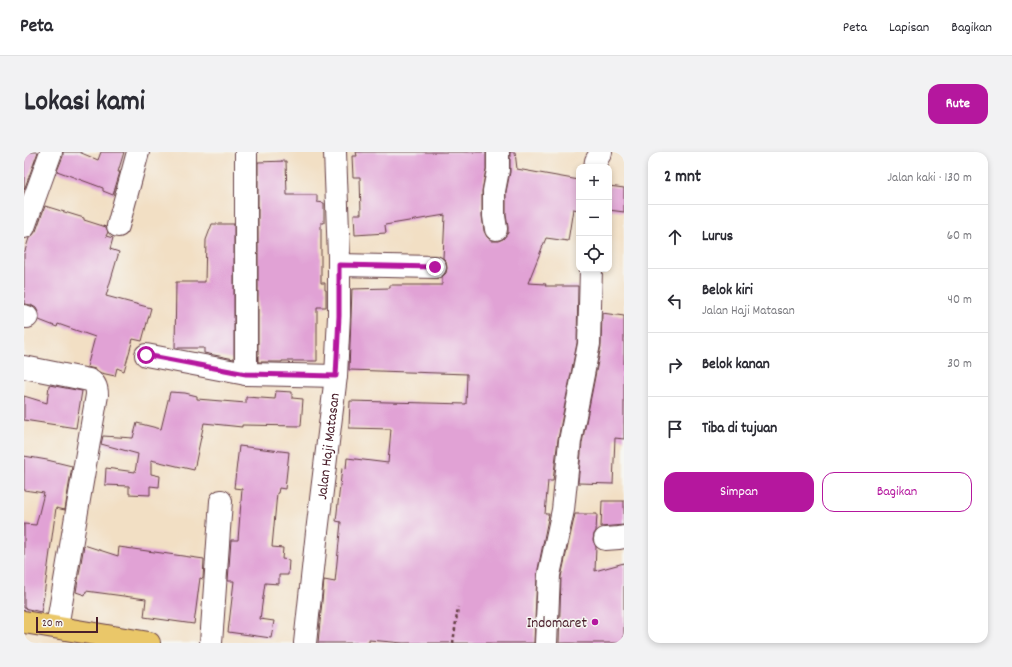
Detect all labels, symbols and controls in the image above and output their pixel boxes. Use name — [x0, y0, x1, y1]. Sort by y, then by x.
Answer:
text: Peta — [20, 14, 53, 41]
text: Peta — [843, 18, 867, 38]
text: Lapisan — [889, 18, 929, 38]
text: Bagikan — [951, 18, 992, 38]
text: Lokasi kami — [24, 84, 145, 124]
button: Rute — [928, 84, 988, 124]
map controls — [576, 164, 612, 272]
button: + — [576, 164, 612, 200]
text: 2 mnt — [664, 166, 701, 190]
text: Jalan kaki · 130 m — [887, 169, 972, 188]
button: − — [576, 200, 612, 236]
icon: ahead — [664, 226, 686, 248]
text: Lurus — [702, 226, 733, 248]
text: 60 m — [947, 227, 972, 246]
button: locate — [576, 236, 612, 272]
route end — [426, 258, 444, 276]
text: Belok kiri — [702, 280, 753, 302]
icon: left — [664, 290, 686, 312]
text: 40 m — [948, 291, 972, 310]
text: Jalan Haji Matasan — [702, 302, 795, 321]
route start — [137, 346, 155, 364]
icon: right — [664, 354, 686, 376]
text: Belok kanan — [702, 354, 770, 376]
text: 30 m — [947, 355, 972, 374]
street label: Jalan Haji Matasan — [312, 392, 347, 501]
icon: arrive — [664, 418, 686, 440]
text: Tiba di tujuan — [702, 418, 777, 440]
button: Simpan — [664, 472, 814, 512]
button: Bagikan — [822, 472, 972, 512]
place label: Indomaret — [527, 613, 587, 635]
scale bar — [36, 615, 98, 634]
text: 20 m — [42, 616, 63, 632]
marker: Indomaret — [590, 617, 600, 627]

